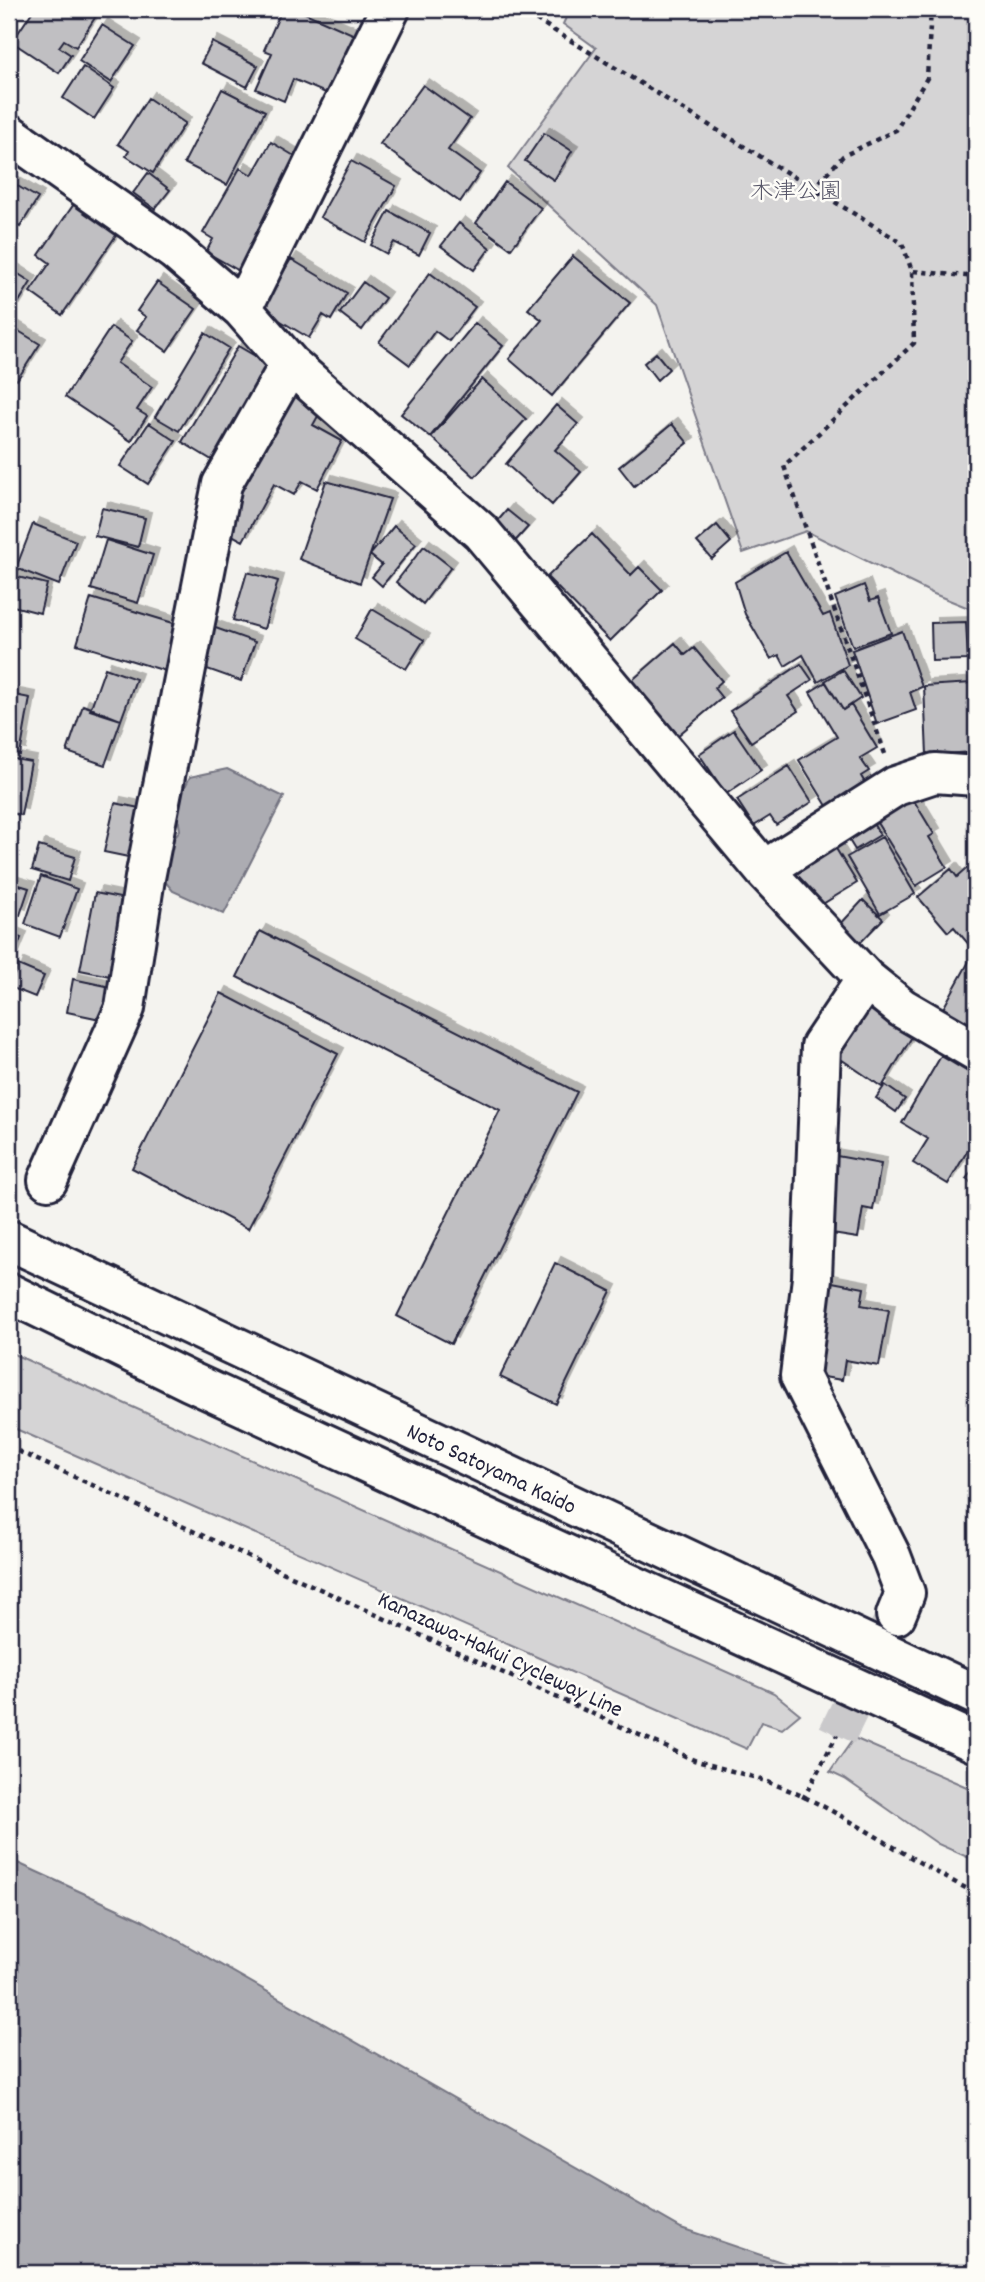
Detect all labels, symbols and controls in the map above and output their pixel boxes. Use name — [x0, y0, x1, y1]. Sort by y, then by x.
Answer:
park label: 木津公園 — [750, 177, 842, 210]
street label: Noto Satoyama Kaido — [400, 1416, 581, 1525]
street label: Kanazawa-Hakui Cycleway Line — [371, 1585, 628, 1728]

